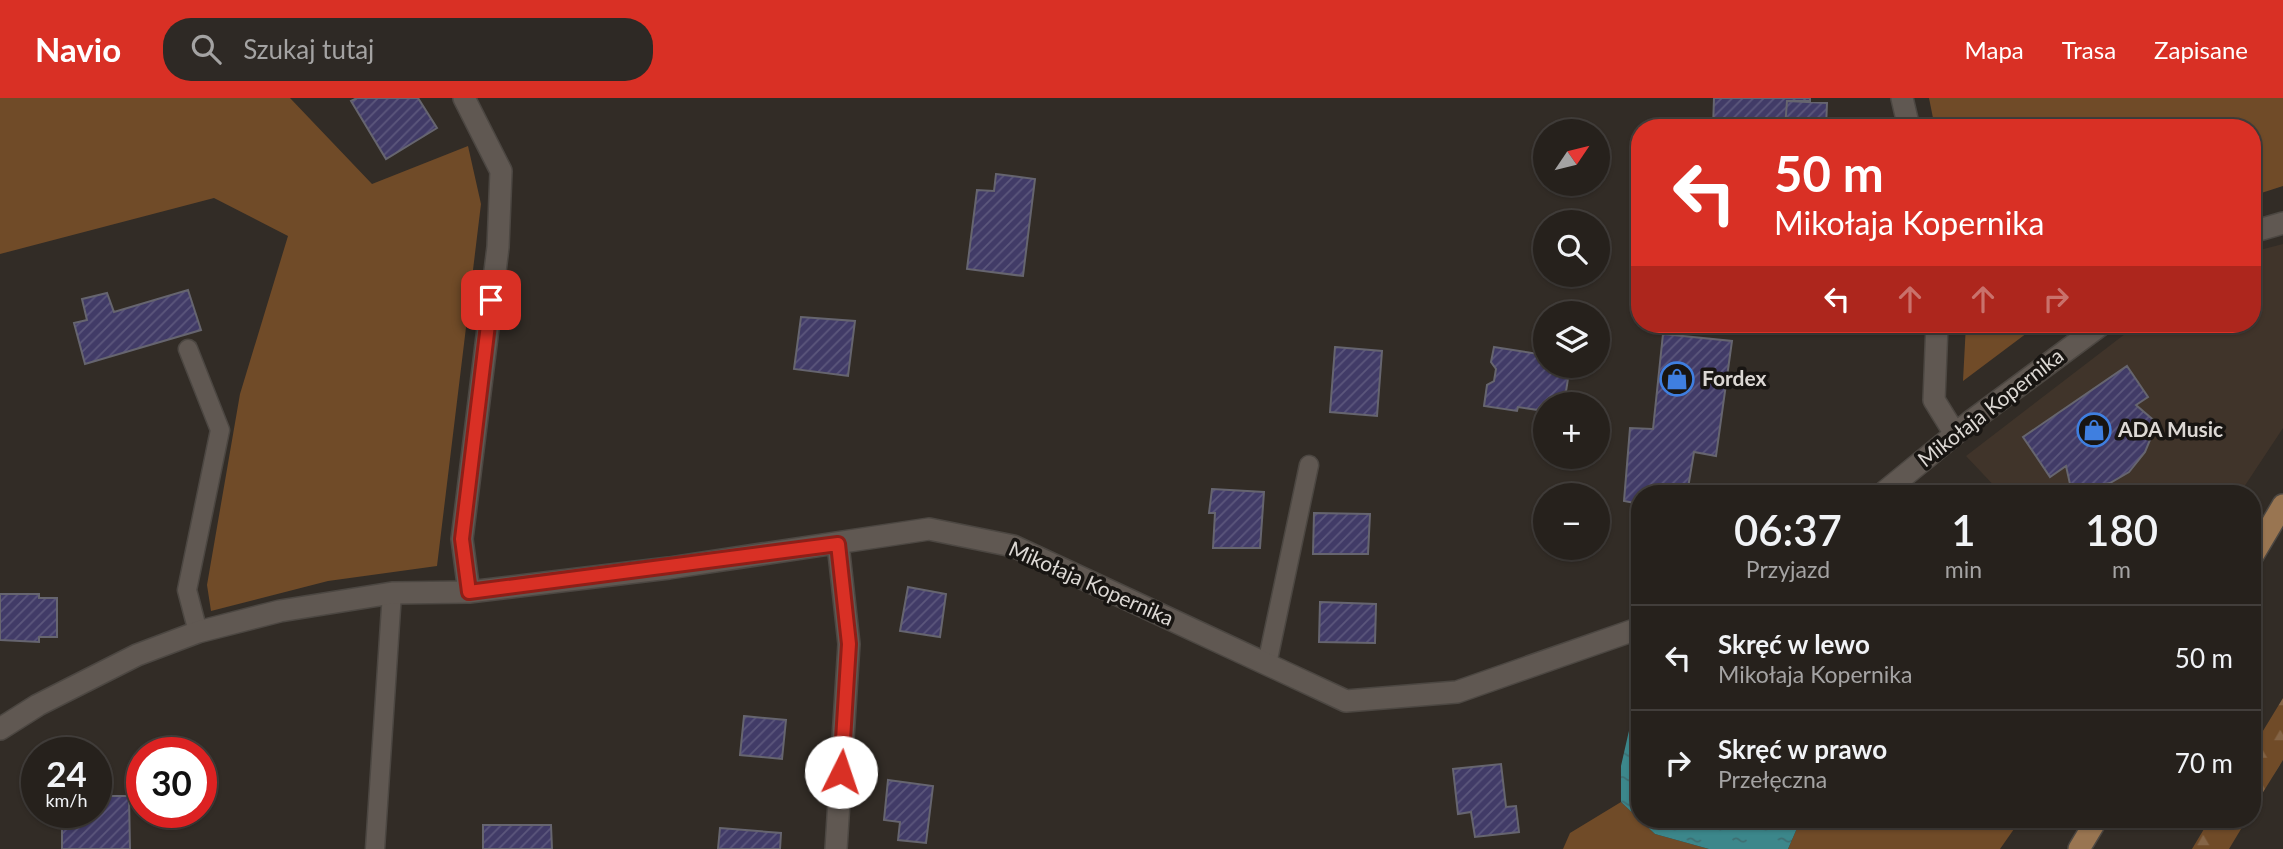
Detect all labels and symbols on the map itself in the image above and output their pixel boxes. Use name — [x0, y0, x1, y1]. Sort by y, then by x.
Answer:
north arrow — [1533, 119, 1610, 196]
pin — [461, 270, 521, 330]
street label: Mikołaja Kopernika — [1912, 342, 2068, 471]
shop icon: Fordex — [1658, 360, 1696, 398]
place label: Fordex — [1702, 365, 1767, 390]
shop icon: ADA Music — [2075, 411, 2113, 449]
place label: ADA Music — [2117, 416, 2223, 441]
street label: Mikołaja Kopernika — [1005, 535, 1178, 630]
position arrow — [804, 735, 878, 809]
speed limit sign: 30 — [126, 737, 217, 828]

